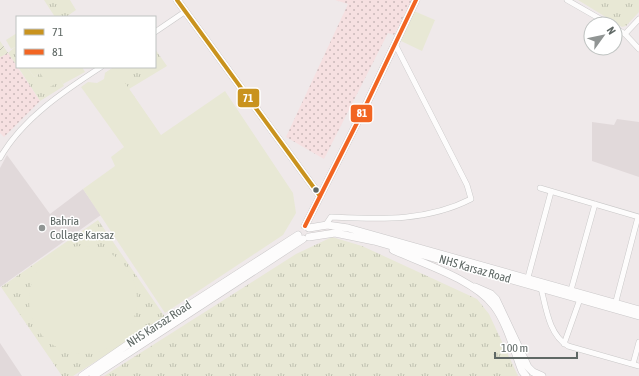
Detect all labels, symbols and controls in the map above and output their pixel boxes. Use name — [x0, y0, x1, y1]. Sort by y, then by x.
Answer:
legend — [16, 16, 156, 68]
north arrow — [583, 16, 623, 56]
text: 71 — [52, 25, 64, 39]
text: N — [605, 25, 618, 37]
text: 81 — [52, 45, 64, 59]
line badge: 71 — [237, 88, 260, 108]
text: 71 — [243, 92, 253, 104]
line badge: 81 — [350, 104, 373, 123]
text: 81 — [357, 107, 367, 119]
unlabelled marker — [311, 185, 321, 195]
place label: Bahria Collage Karsaz — [50, 214, 115, 242]
marker: Bahria Collage Karsaz — [37, 223, 47, 233]
street label: NHS Karsaz Road — [437, 252, 513, 286]
street label: NHS Karsaz Road — [124, 298, 194, 350]
scale bar — [495, 334, 577, 360]
text: 100 m — [501, 341, 528, 355]

